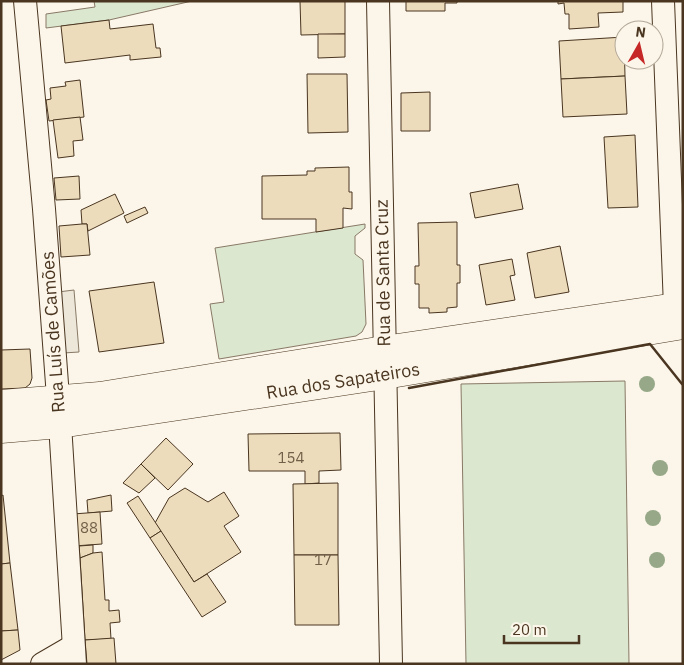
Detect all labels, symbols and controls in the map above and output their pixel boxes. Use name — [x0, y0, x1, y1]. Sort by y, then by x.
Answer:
north arrow — [614, 20, 664, 70]
text: N — [635, 23, 647, 42]
street label: Rua de Santa Cruz — [370, 199, 395, 347]
street label: Rua Luís de Camões — [35, 250, 70, 414]
street label: Rua dos Sapateiros — [264, 357, 421, 404]
house number: 154 — [277, 448, 305, 467]
house number: 88 — [80, 518, 98, 537]
house number: 17 — [314, 550, 332, 569]
scale bar — [504, 612, 579, 644]
text: 20 m — [512, 620, 547, 639]

